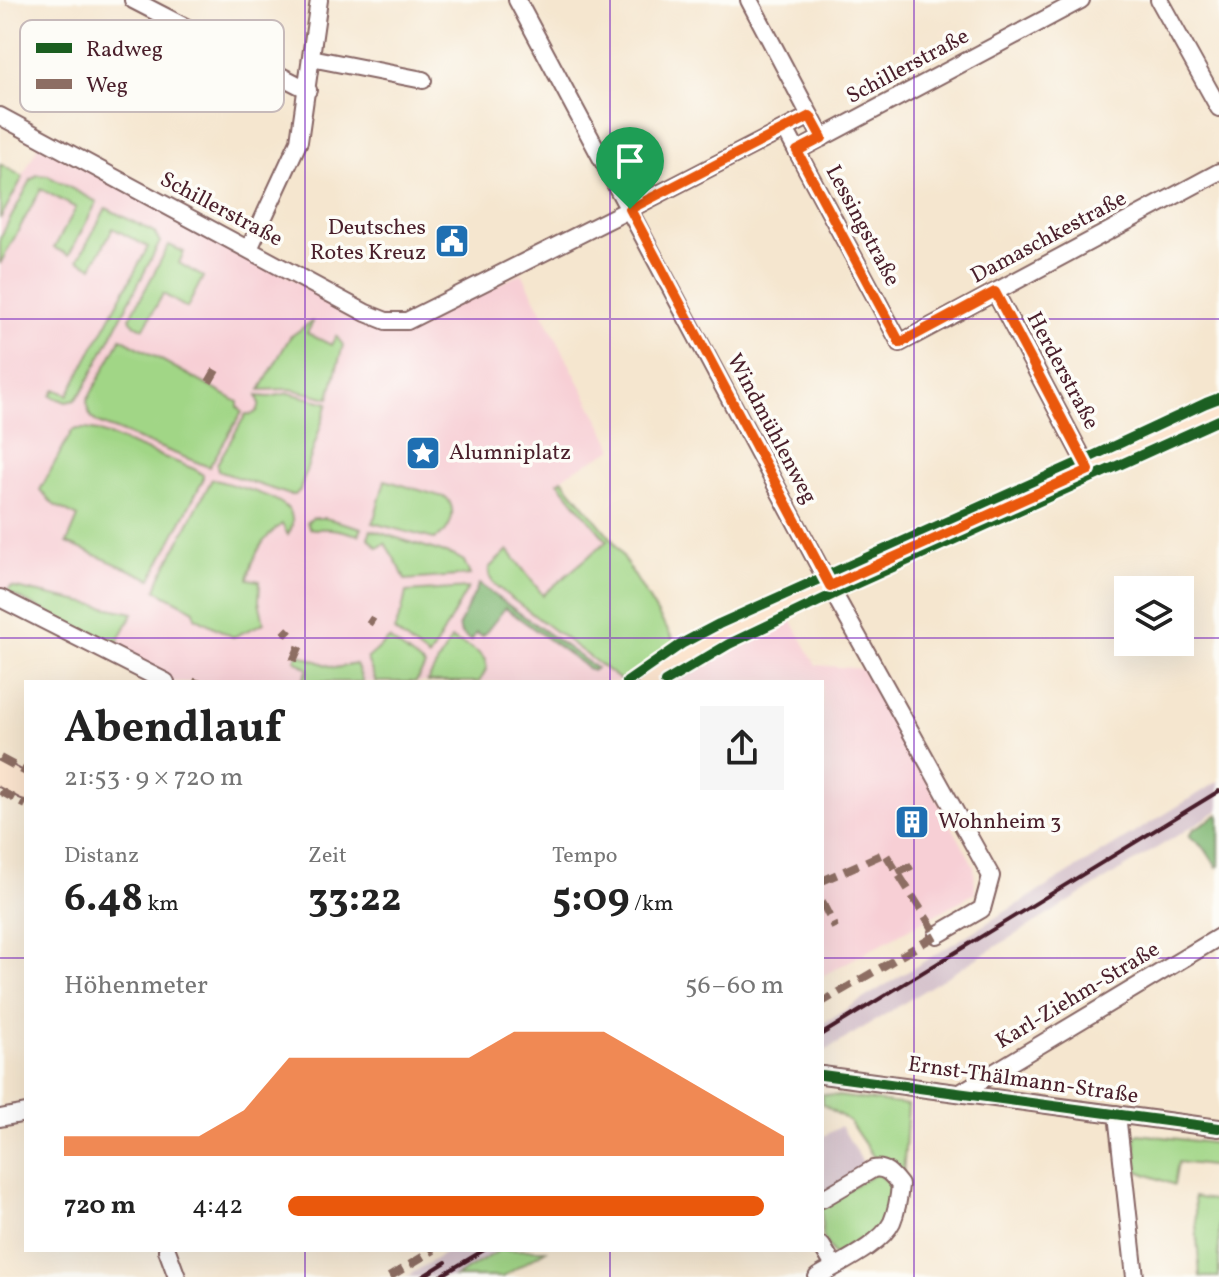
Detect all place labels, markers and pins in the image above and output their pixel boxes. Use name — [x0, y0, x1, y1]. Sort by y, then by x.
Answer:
pin — [596, 127, 664, 209]
place label: Deutsches Rotes Kreuz — [310, 213, 426, 269]
public building icon: Deutsches Rotes Kreuz — [433, 222, 471, 260]
place icon: Alumniplatz — [404, 434, 442, 472]
place label: Alumniplatz — [449, 438, 571, 469]
building icon: Wohnheim 3 — [893, 803, 931, 841]
place label: Wohnheim 3 — [938, 807, 1061, 838]

